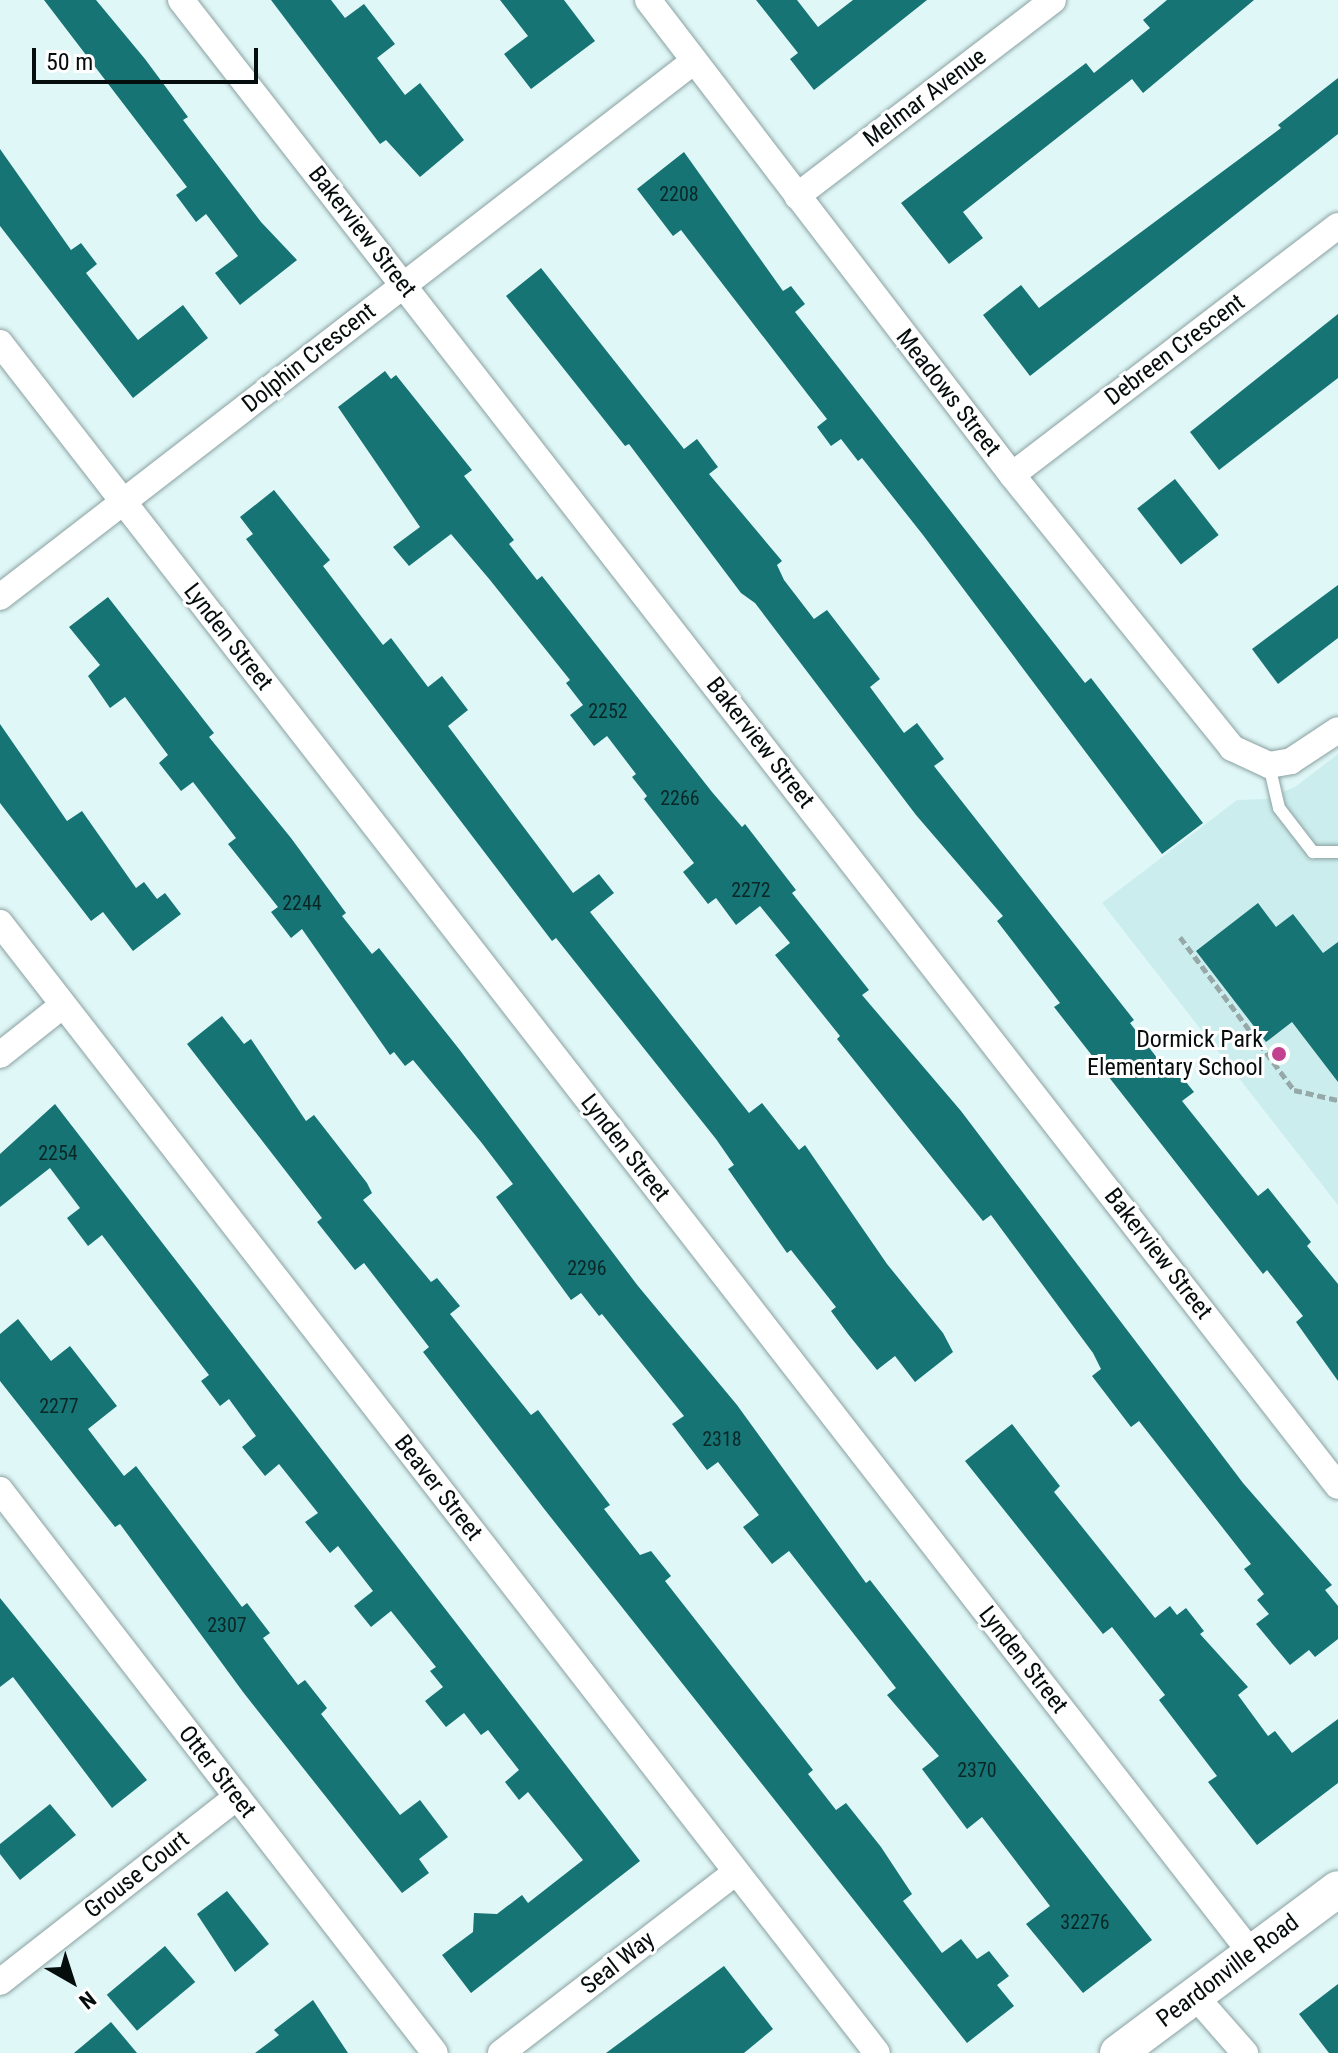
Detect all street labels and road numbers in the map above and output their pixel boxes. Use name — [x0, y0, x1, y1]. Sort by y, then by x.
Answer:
street label: Melmar Avenue — [858, 42, 992, 154]
street label: Bakerview Street — [302, 161, 422, 303]
street label: Debreen Crescent — [1099, 288, 1251, 412]
street label: Dolphin Crescent — [237, 297, 381, 419]
street label: Meadows Street — [890, 324, 1006, 462]
street label: Lynden Street — [177, 578, 279, 696]
street label: Bakerview Street — [700, 672, 820, 814]
street label: Lynden Street — [574, 1089, 676, 1207]
street label: Bakerview Street — [1098, 1183, 1218, 1325]
street label: Beaver Street — [388, 1429, 488, 1547]
street label: Lynden Street — [972, 1601, 1074, 1719]
street label: Otter Street — [172, 1720, 262, 1824]
street label: Grouse Court — [79, 1825, 195, 1925]
street label: Peardonville Road — [1151, 1908, 1305, 2034]
street label: Seal Way — [575, 1925, 661, 2001]

